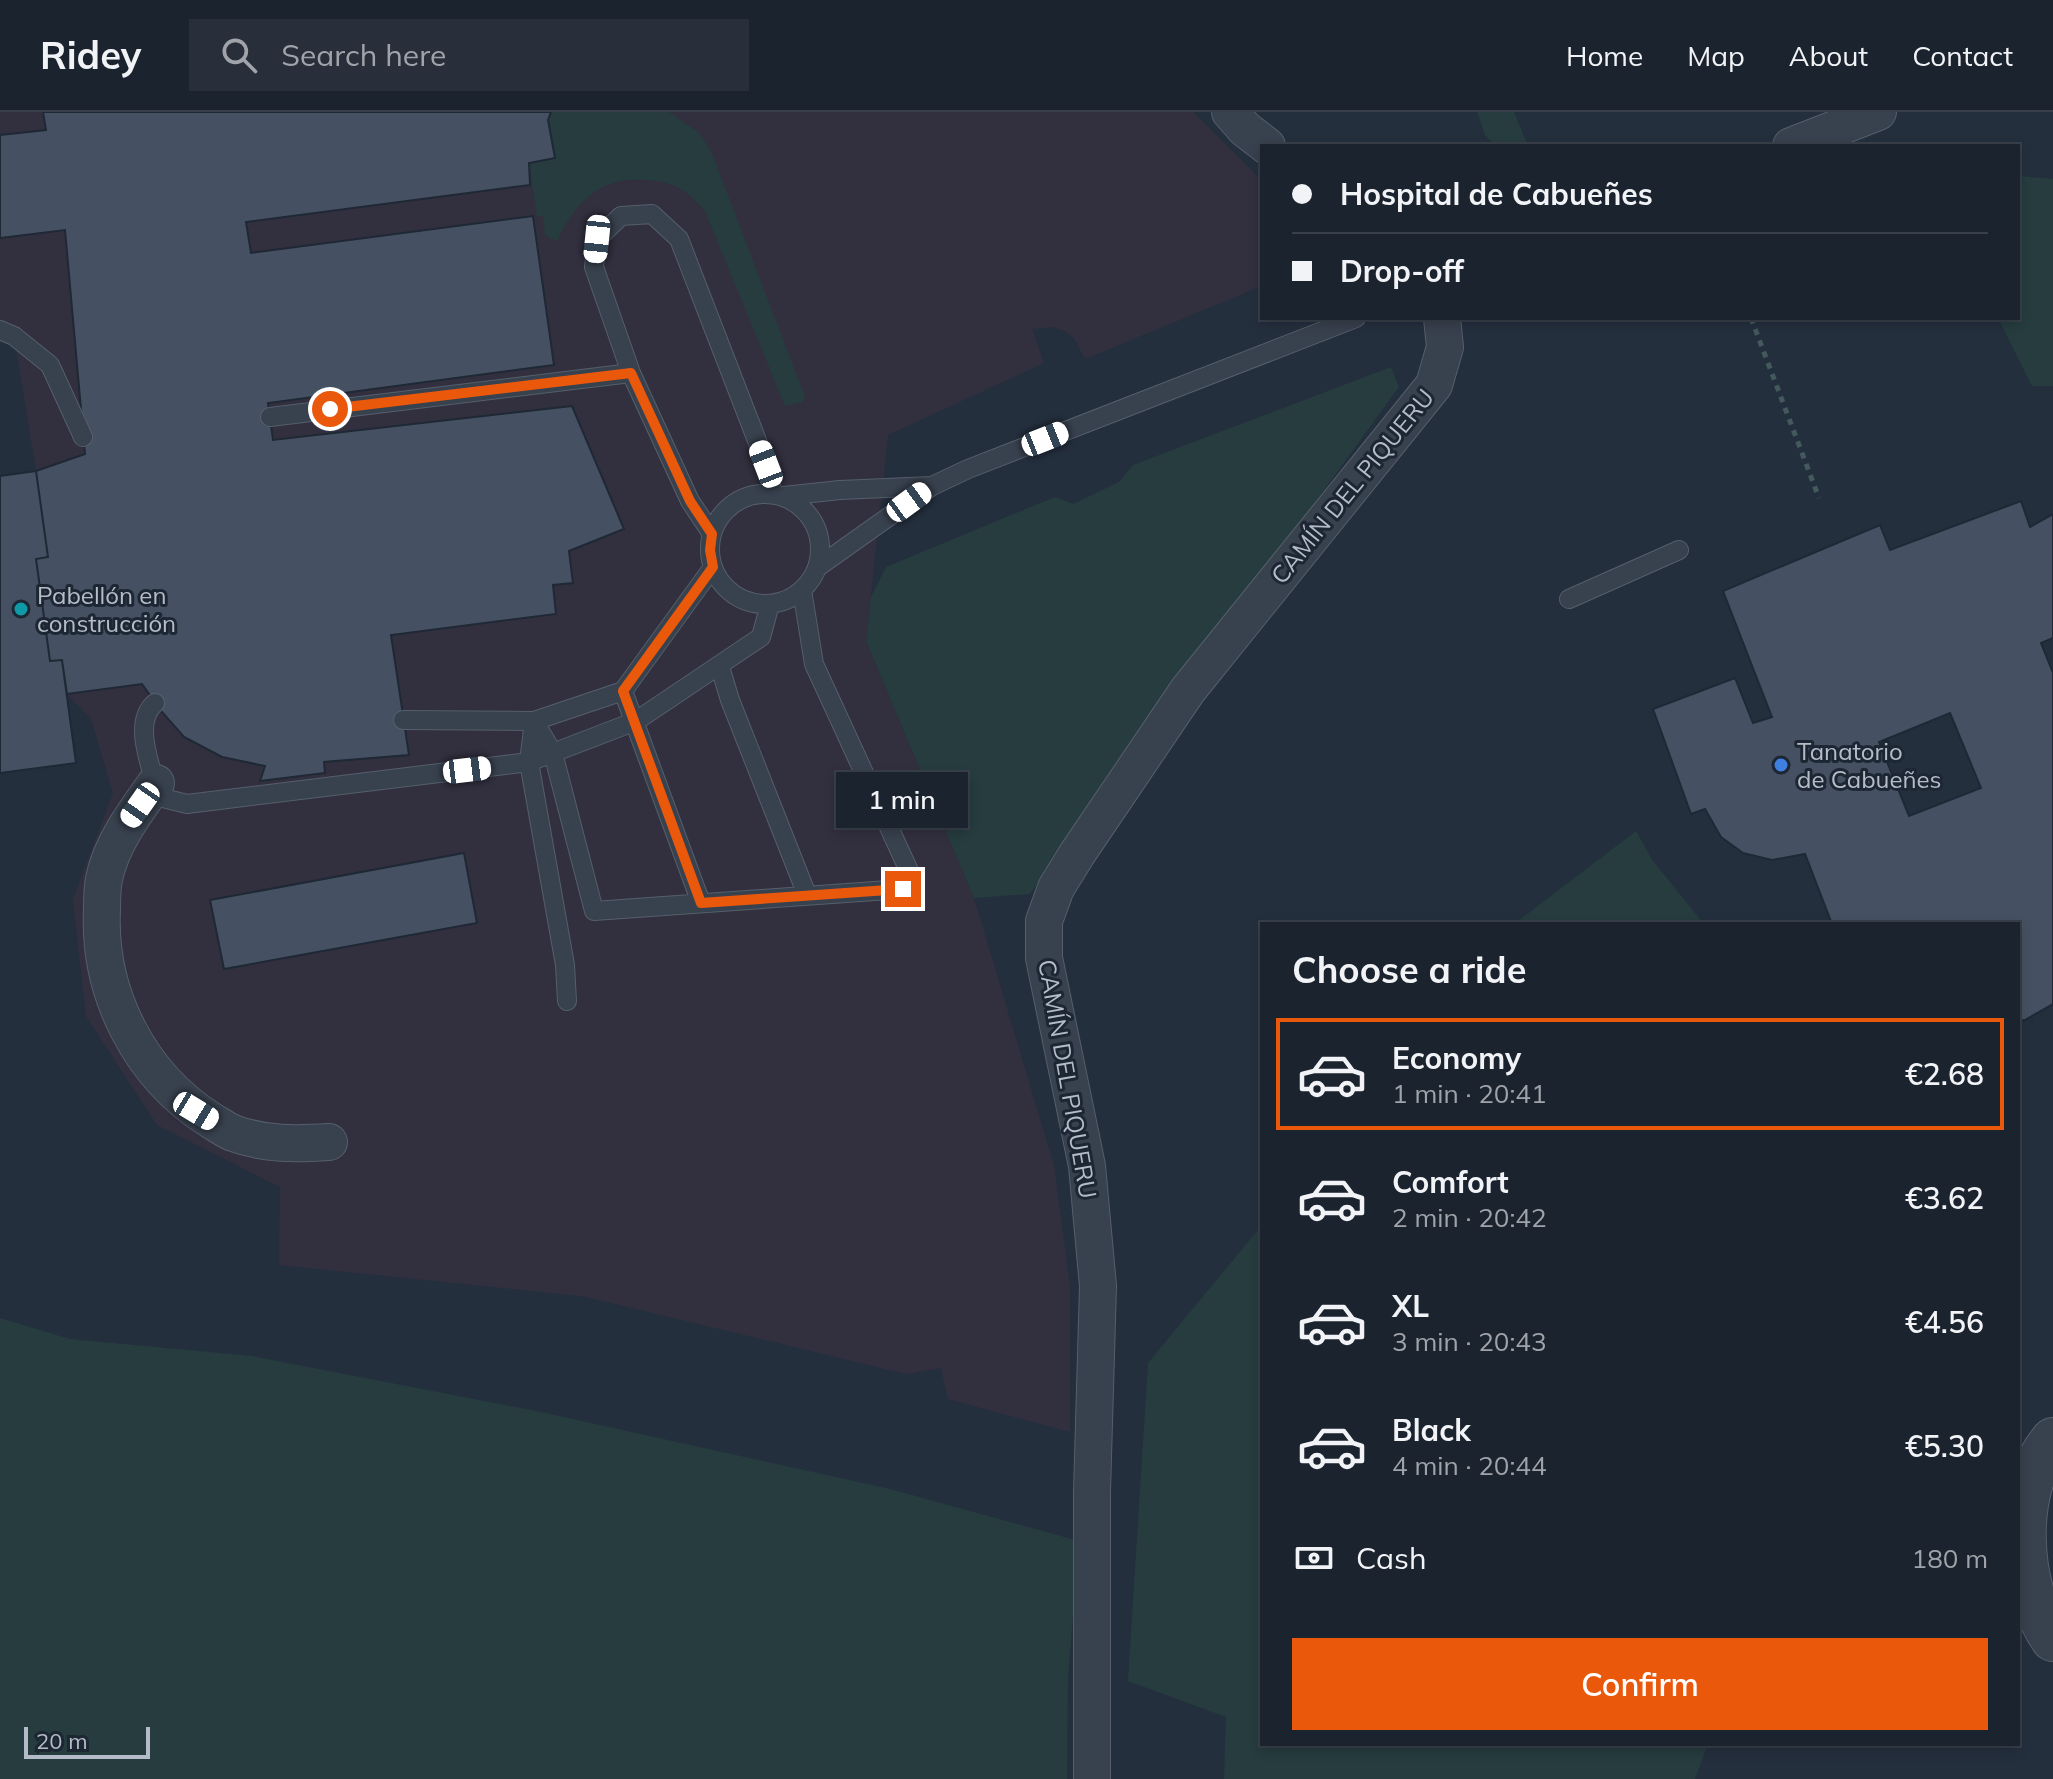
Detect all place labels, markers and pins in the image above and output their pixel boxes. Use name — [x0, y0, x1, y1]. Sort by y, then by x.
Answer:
place label: Pabellón en construcción — [37, 580, 176, 638]
marker: Pabellón en construcción — [12, 600, 30, 618]
place label: Tanatorio de Cabueñes — [1797, 736, 1941, 794]
marker: Tanatorio de Cabueñes — [1772, 756, 1790, 774]

